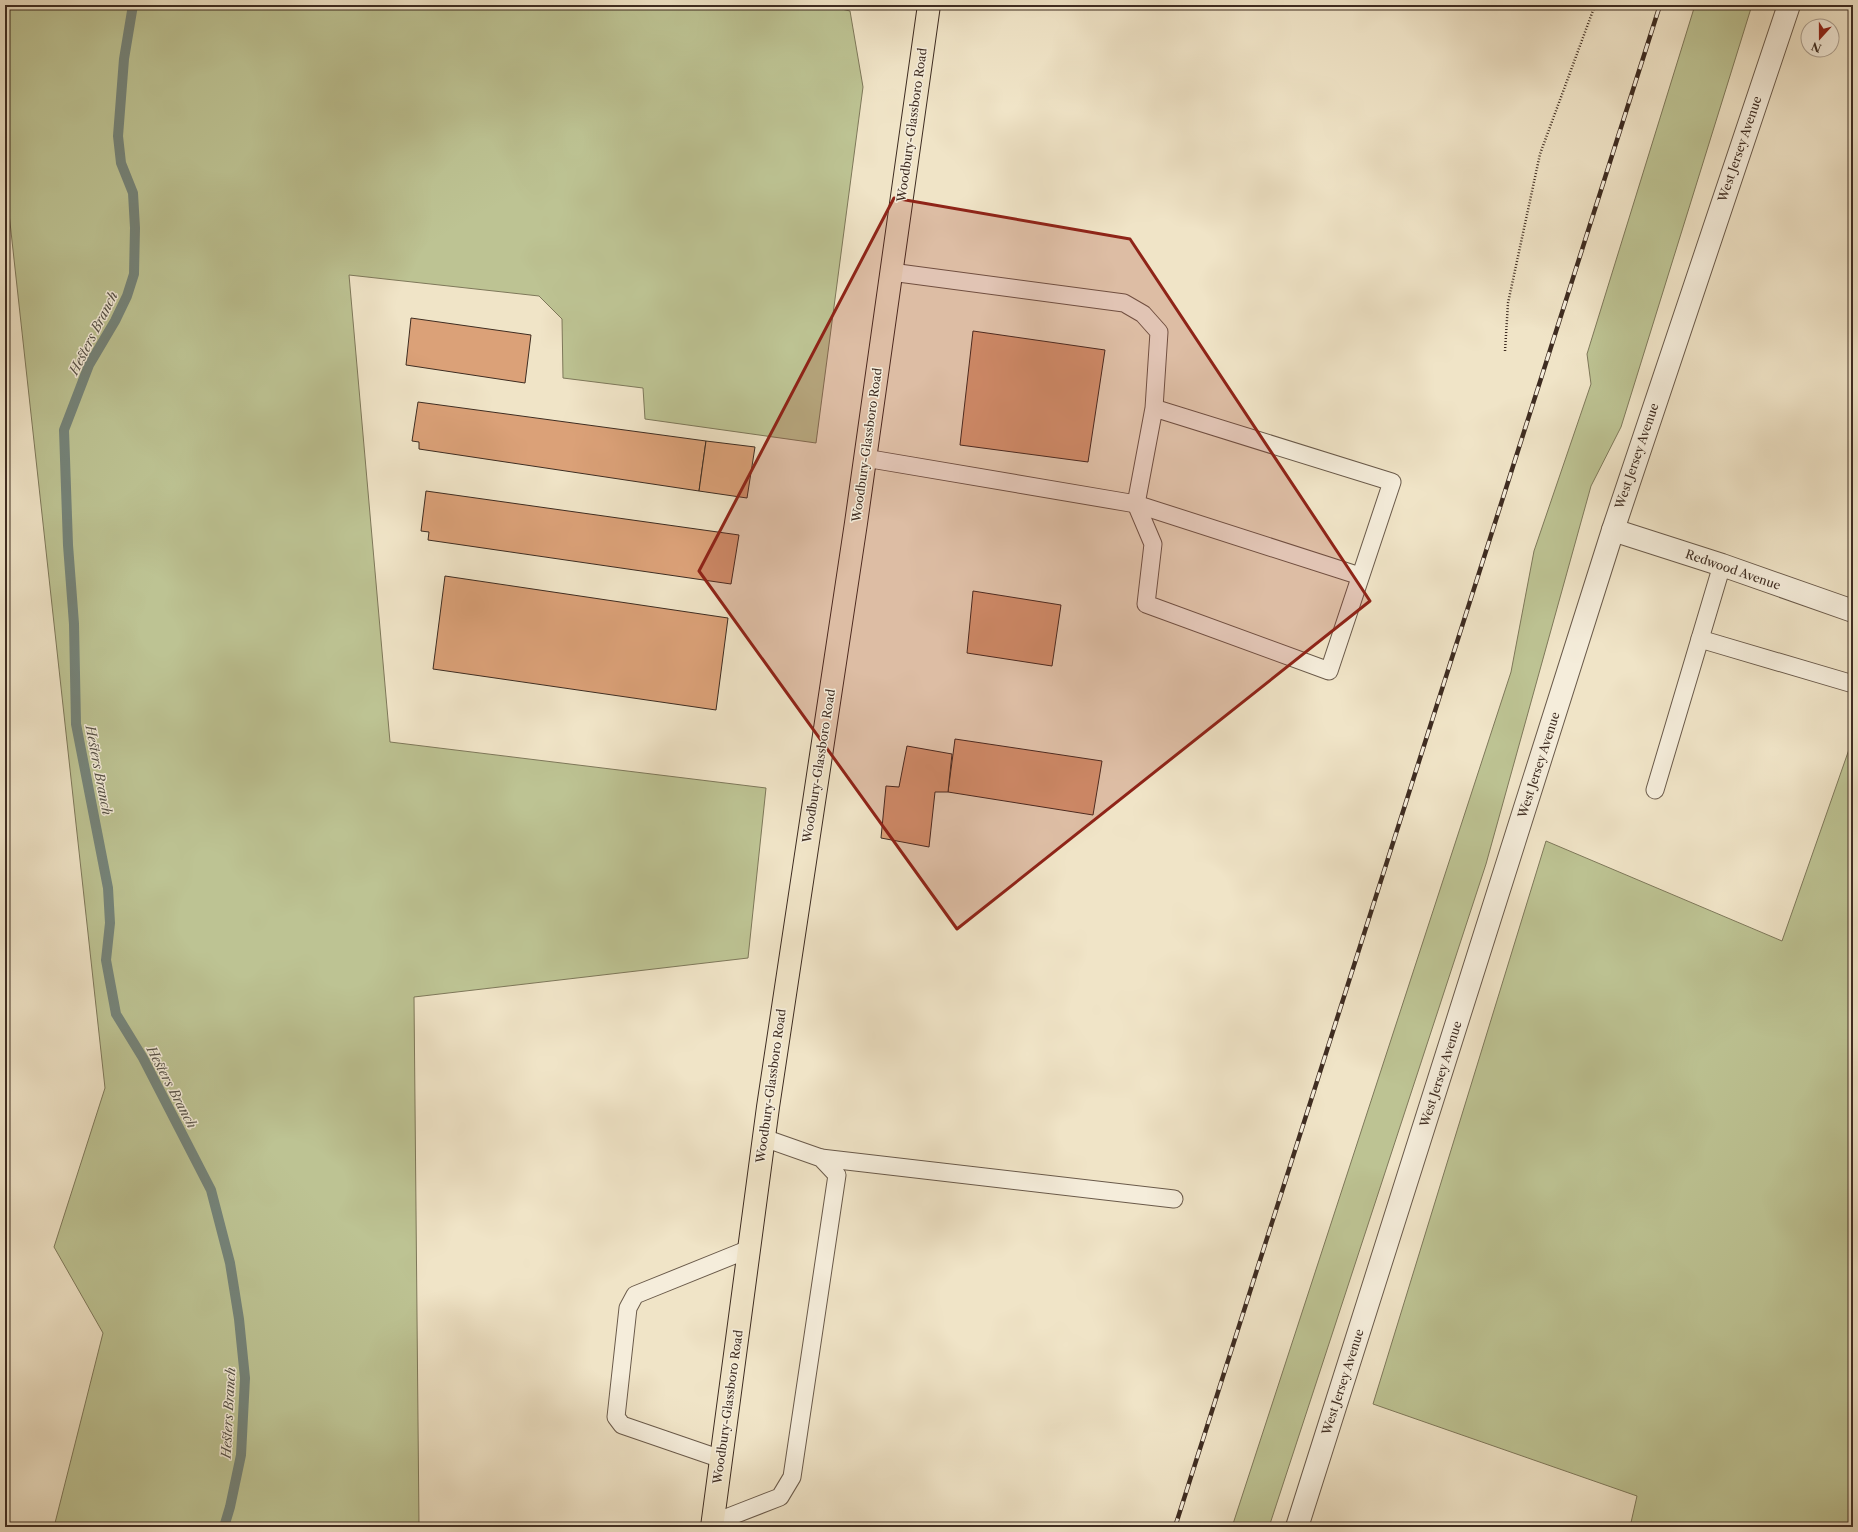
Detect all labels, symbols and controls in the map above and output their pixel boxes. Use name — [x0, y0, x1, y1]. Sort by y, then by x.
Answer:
north arrow — [1800, 18, 1840, 58]
text: N — [1809, 39, 1823, 56]
street label: Woodbury-Glassboro Road — [893, 46, 930, 204]
street label: West Jersey Avenue — [1714, 94, 1765, 205]
water label: Hesters Branch — [65, 289, 121, 378]
street label: Woodbury-Glassboro Road — [848, 366, 885, 524]
street label: West Jersey Avenue — [1611, 401, 1662, 512]
street label: Redwood Avenue — [1684, 546, 1783, 593]
street label: Woodbury-Glassboro Road — [799, 687, 838, 845]
street label: West Jersey Avenue — [1514, 710, 1563, 821]
water label: Hesters Branch — [82, 723, 116, 816]
street label: Woodbury-Glassboro Road — [752, 1007, 789, 1165]
street label: West Jersey Avenue — [1416, 1019, 1465, 1130]
water label: Hesters Branch — [143, 1042, 200, 1131]
street label: West Jersey Avenue — [1318, 1327, 1367, 1438]
street label: Woodbury-Glassboro Road — [709, 1328, 746, 1486]
water label: Hesters Branch — [218, 1367, 238, 1460]

